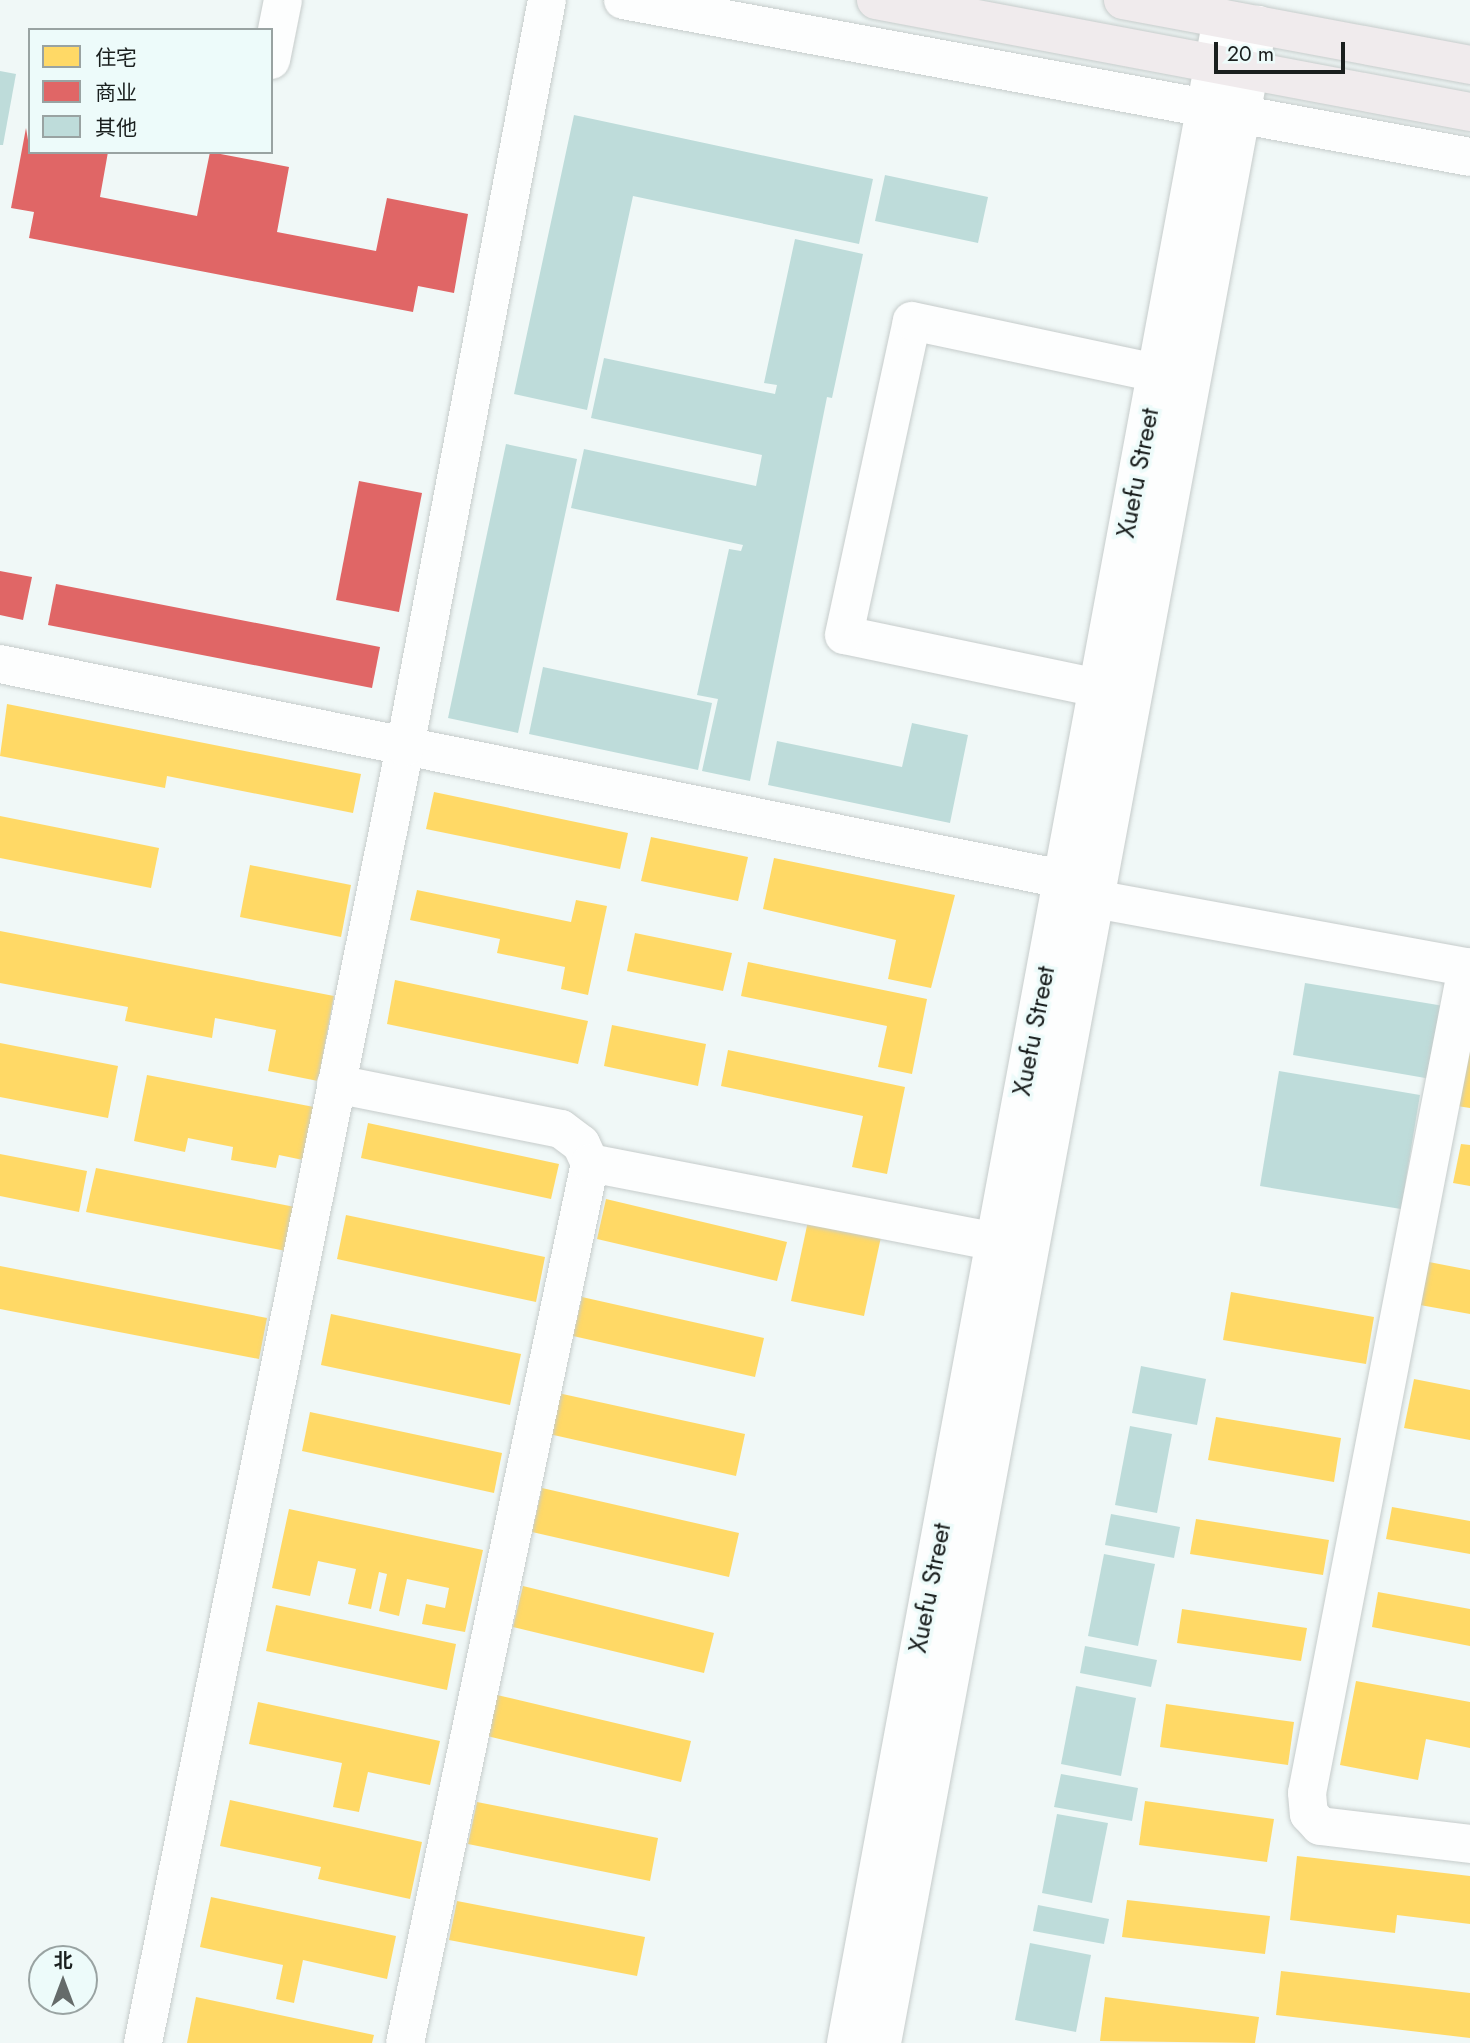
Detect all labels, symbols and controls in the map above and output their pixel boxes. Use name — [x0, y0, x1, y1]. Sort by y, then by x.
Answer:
legend — [28, 28, 273, 154]
scale bar — [1218, 28, 1349, 72]
text: 20 m — [1227, 39, 1274, 69]
text: 住宅 — [95, 43, 137, 73]
text: 商业 — [95, 78, 137, 108]
text: 其他 — [95, 113, 137, 143]
street label: Xuefu Street — [1110, 405, 1166, 541]
street label: Xuefu Street — [1006, 963, 1062, 1099]
street label: Xuefu Street — [902, 1520, 958, 1656]
north arrow — [28, 1945, 98, 2015]
text: 北 — [53, 1947, 73, 1974]

